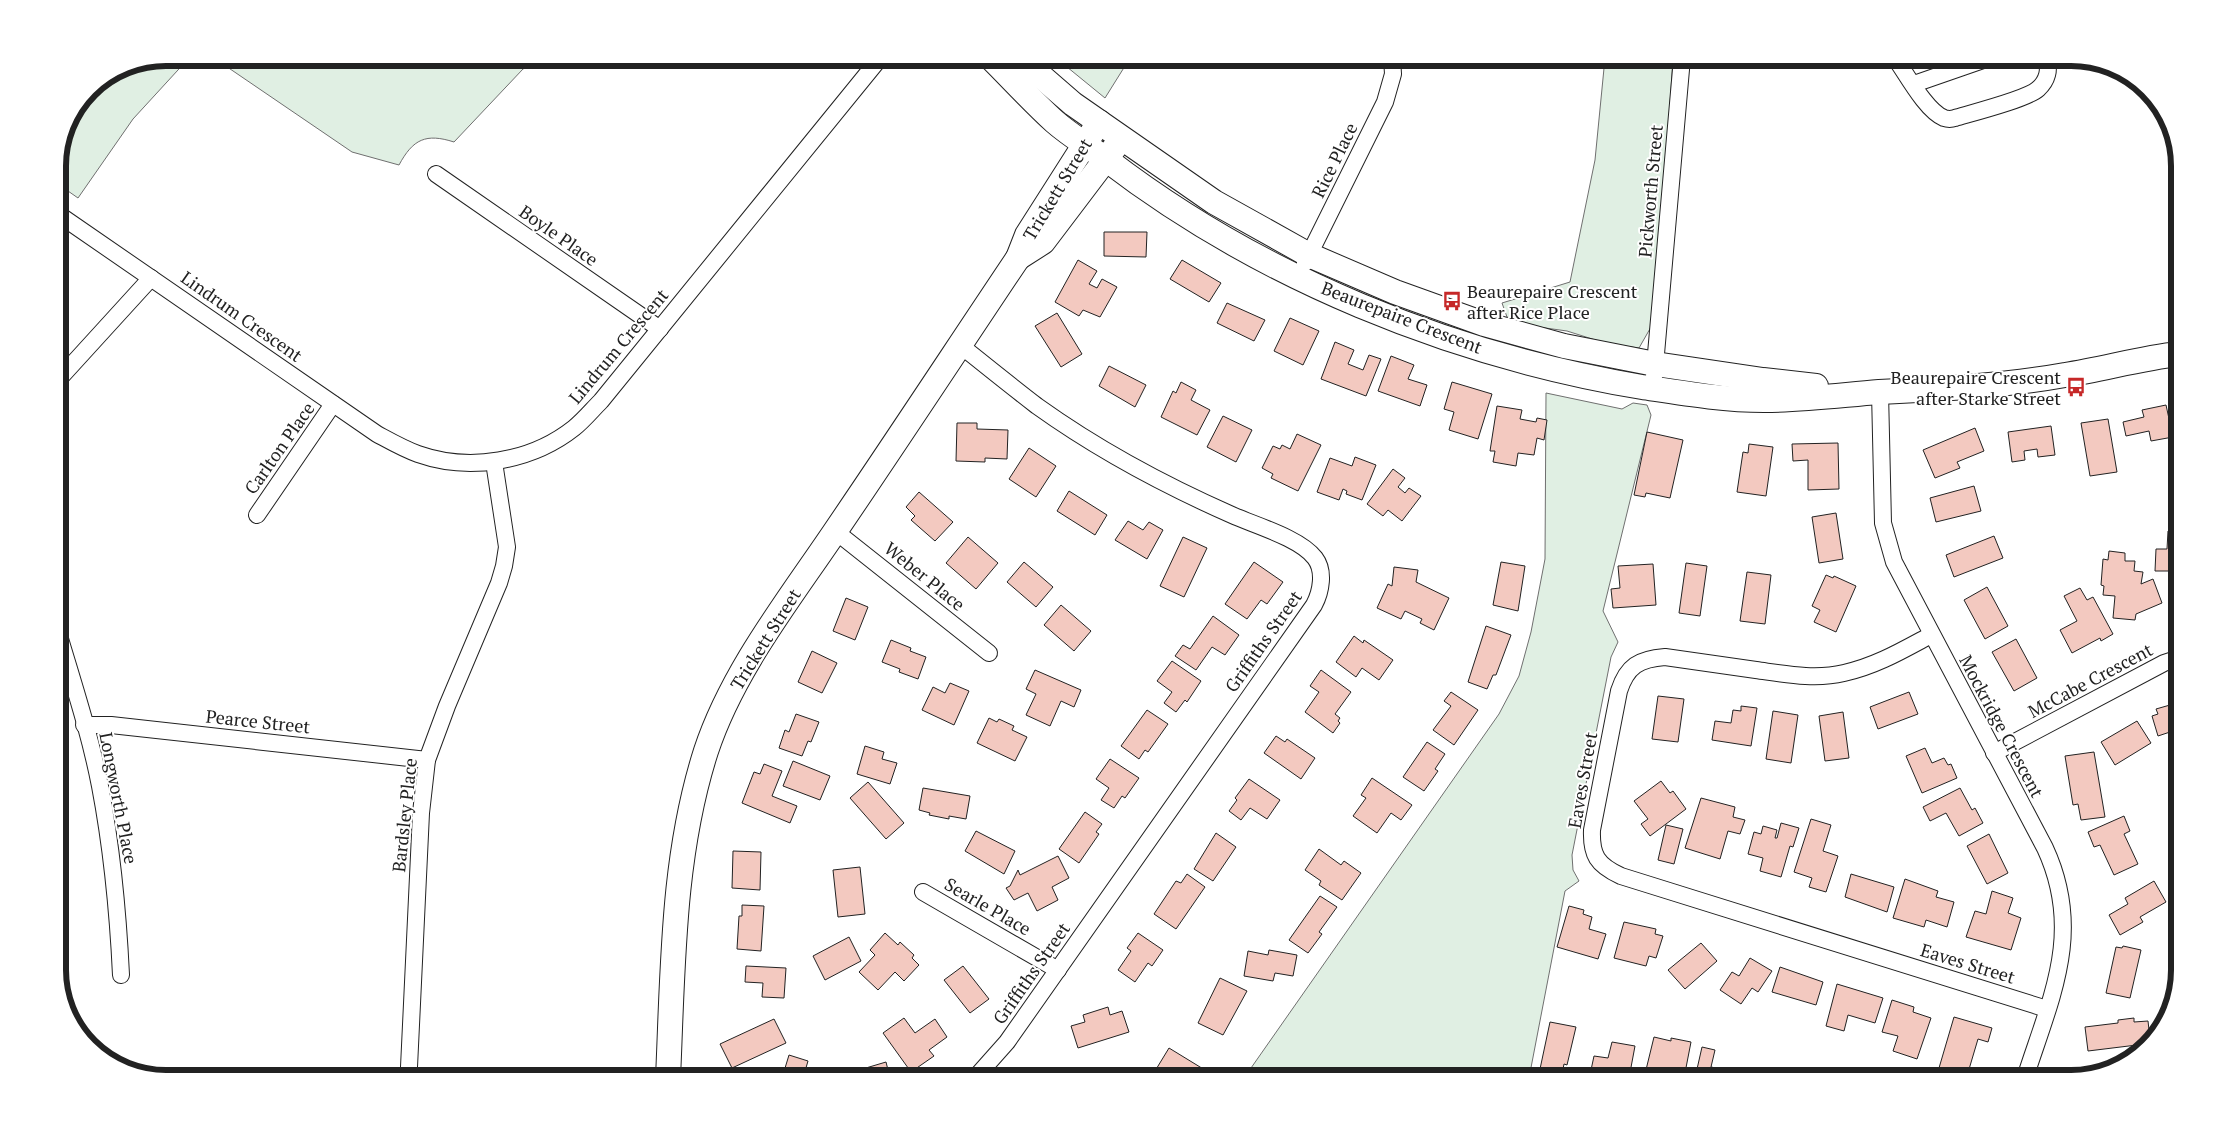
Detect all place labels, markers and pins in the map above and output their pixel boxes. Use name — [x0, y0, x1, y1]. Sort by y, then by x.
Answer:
place label: Beaurepaire Crescent after Rice Place — [1467, 279, 1638, 324]
bus stop icon: Beaurepaire Crescent after Rice Place — [1441, 290, 1463, 312]
place label: Beaurepaire Crescent after Starke Street — [1891, 365, 2061, 410]
bus stop icon: Beaurepaire Crescent after Starke Street — [2065, 376, 2087, 398]

